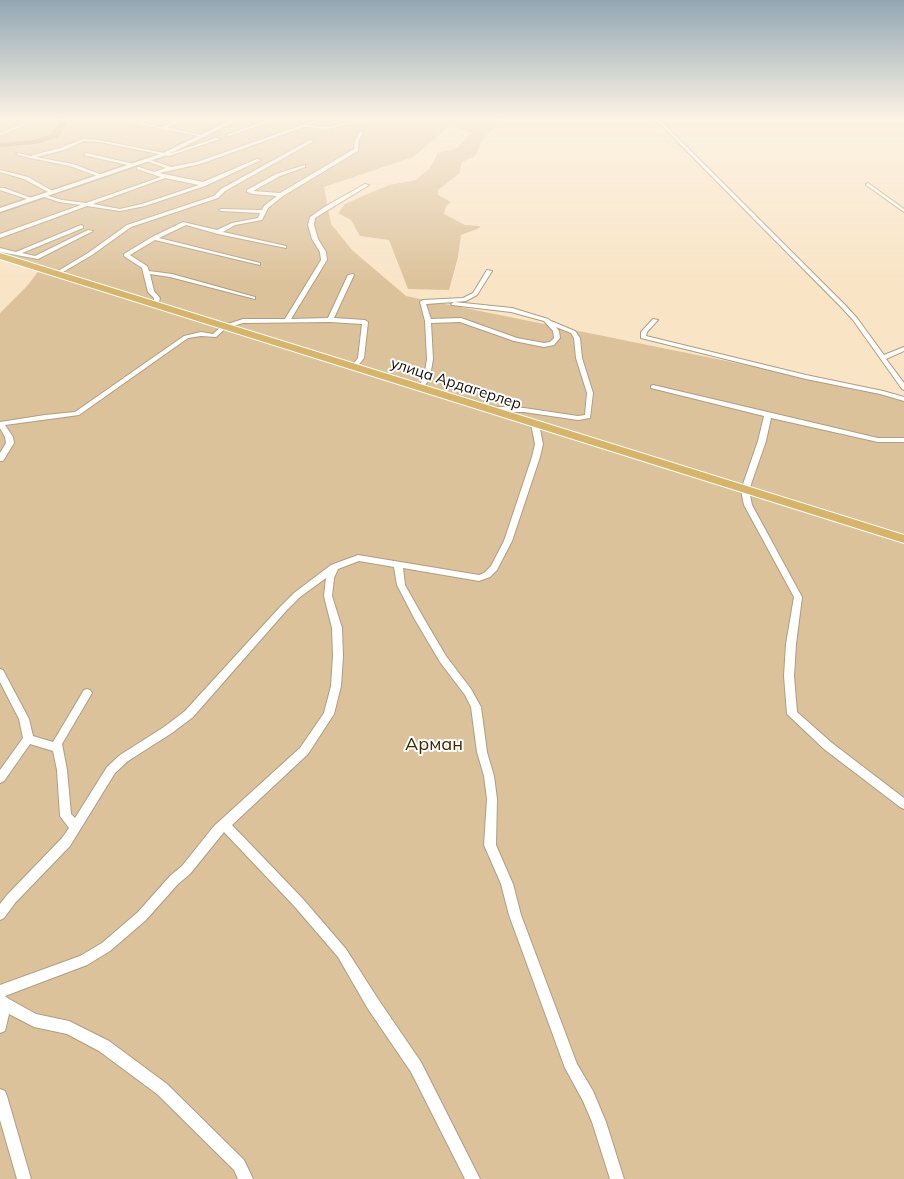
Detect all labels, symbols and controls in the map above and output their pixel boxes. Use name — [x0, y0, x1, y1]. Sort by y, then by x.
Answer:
street label: улица Ардагерлер — [388, 354, 524, 414]
park label: Арман — [405, 734, 463, 756]

